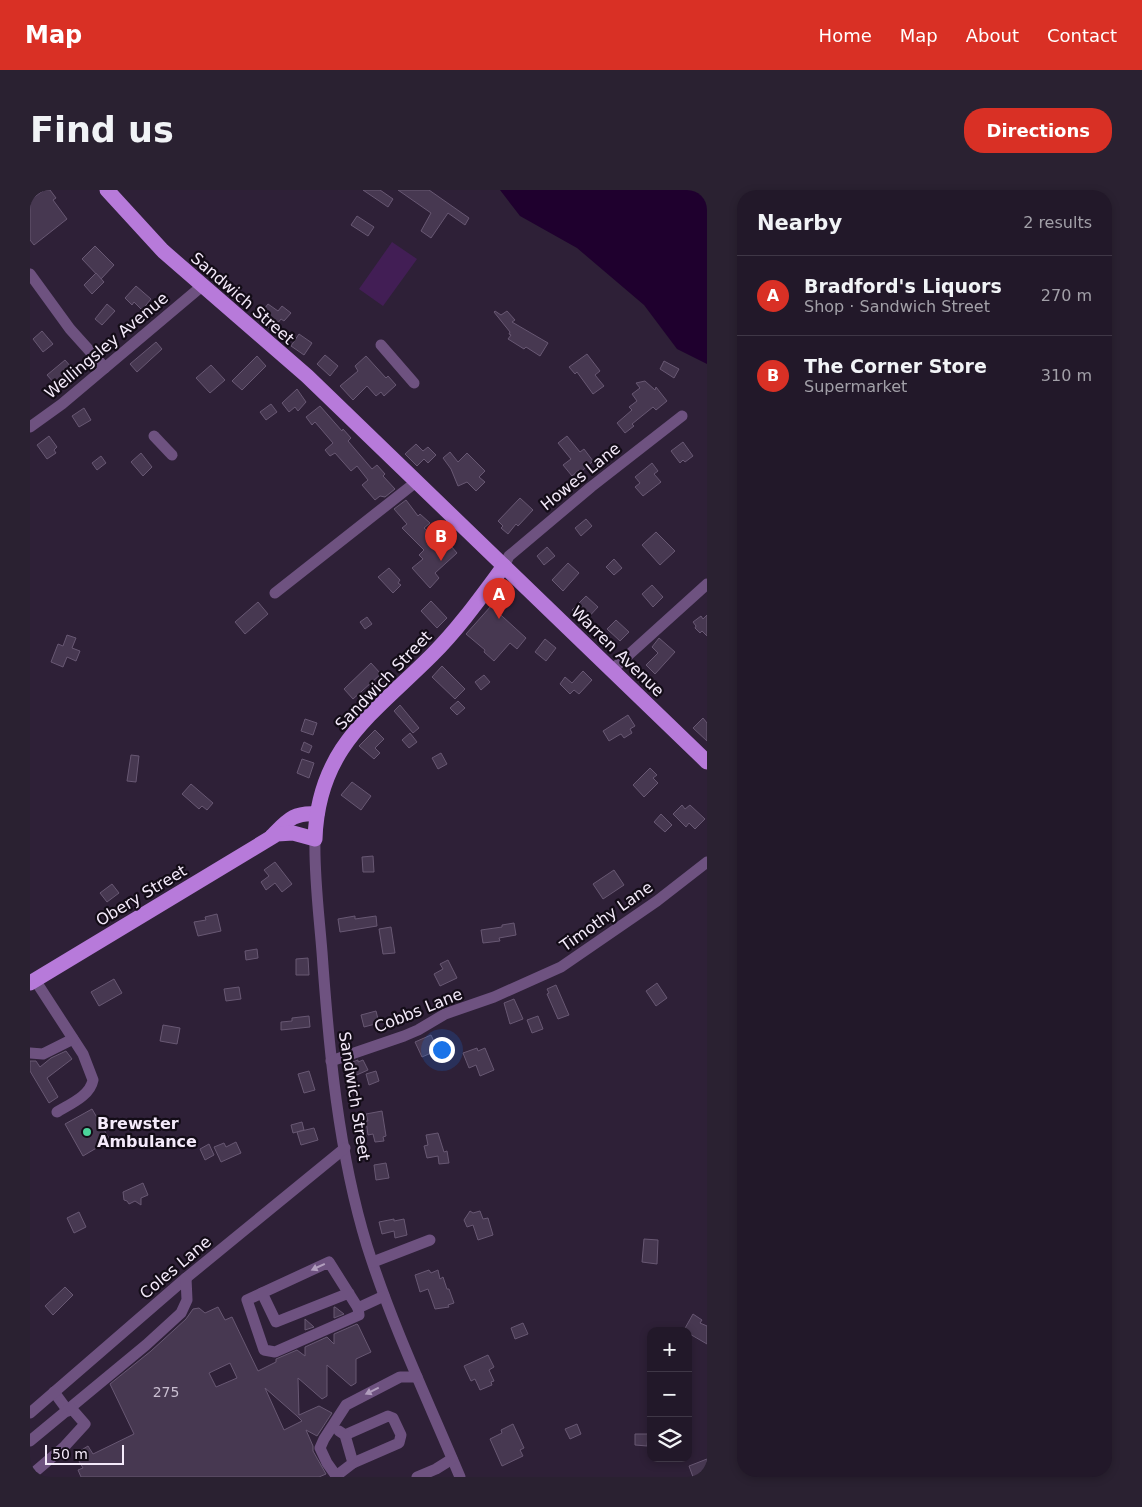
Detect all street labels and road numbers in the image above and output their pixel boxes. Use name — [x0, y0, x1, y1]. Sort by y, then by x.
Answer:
street label: Sandwich Street — [187, 248, 298, 348]
street label: Wellingsley Avenue — [41, 288, 172, 402]
street label: Howes Lane — [537, 439, 624, 514]
street label: Warren Avenue — [567, 602, 668, 700]
street label: Sandwich Street — [331, 627, 435, 734]
street label: Obery Street — [93, 861, 190, 930]
street label: Timothy Lane — [555, 877, 656, 956]
street label: Cobbs Lane — [371, 984, 465, 1037]
street label: Sandwich Street — [335, 1030, 374, 1162]
street label: Coles Lane — [136, 1232, 215, 1303]

